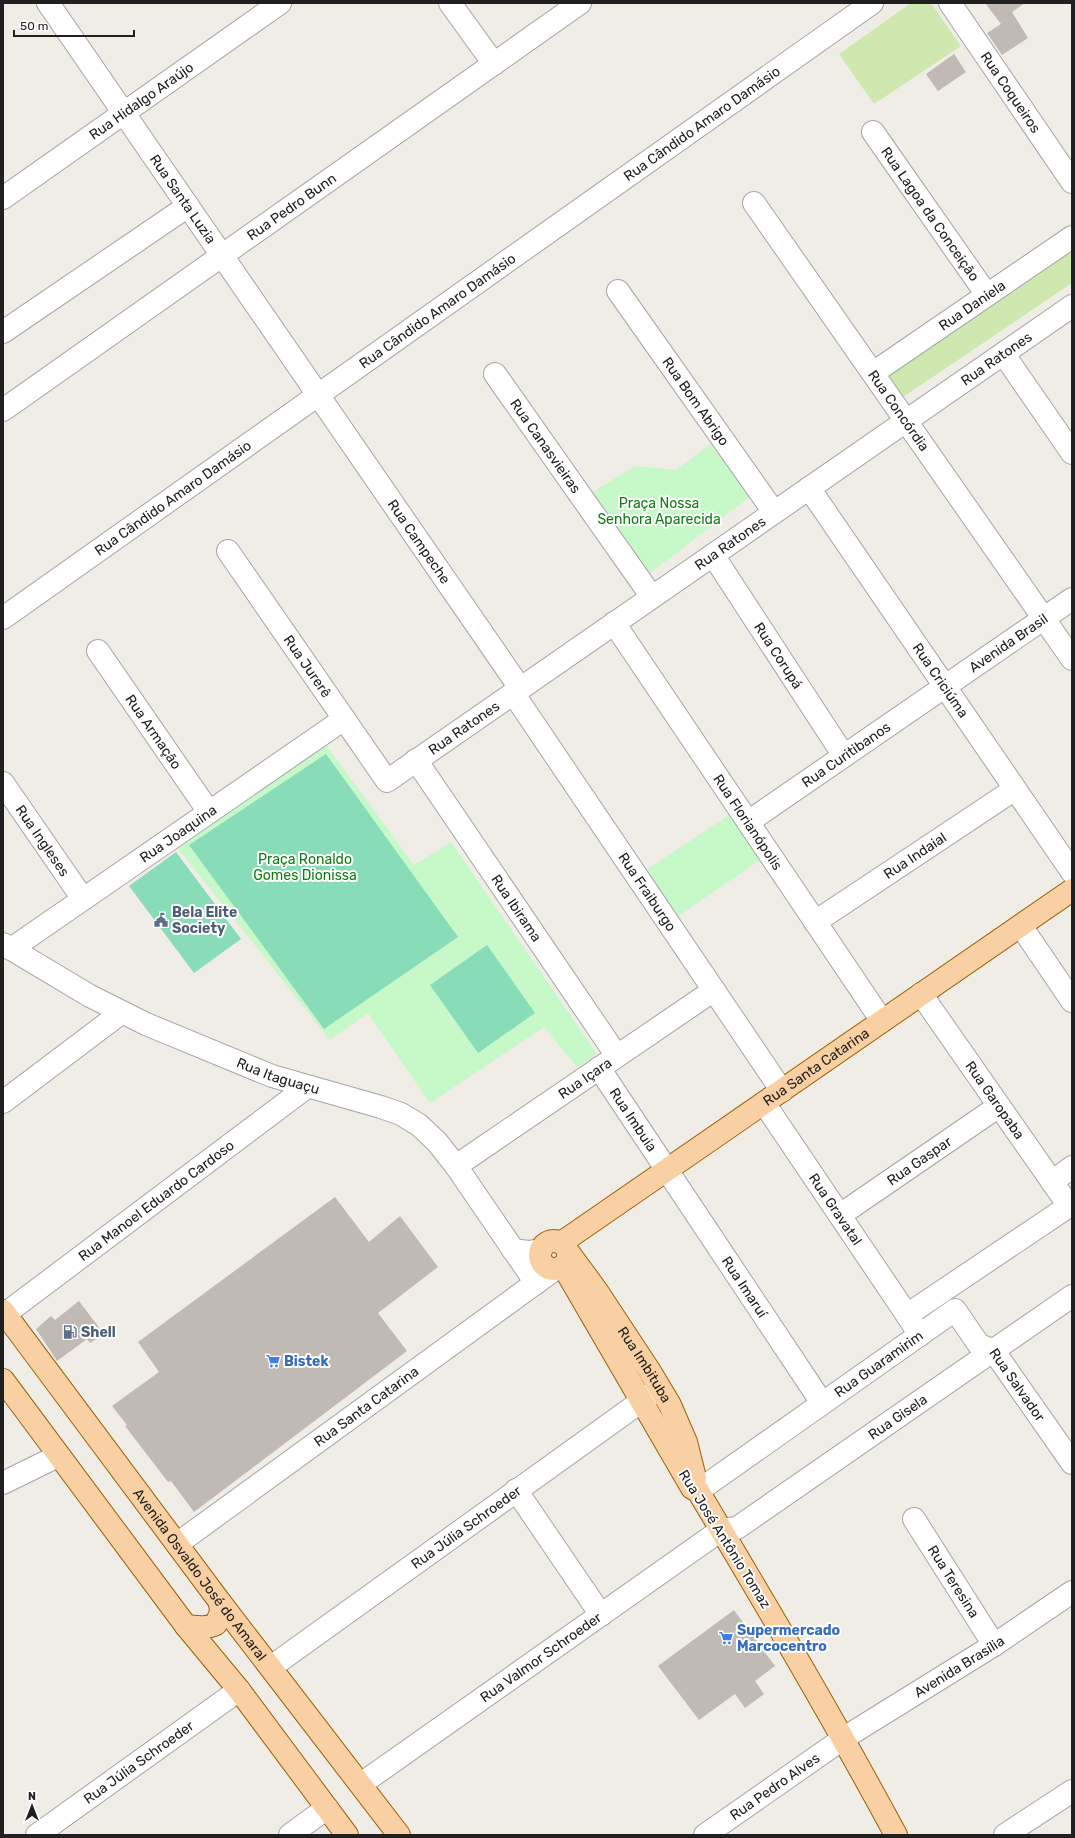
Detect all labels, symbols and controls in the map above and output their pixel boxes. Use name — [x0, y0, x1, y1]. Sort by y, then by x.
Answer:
scale bar — [14, 12, 134, 38]
text: 50 m — [20, 19, 48, 33]
street label: Rua Coqueiros — [977, 49, 1044, 136]
street label: Rua Hidalgo Araújo — [86, 59, 197, 144]
street label: Rua Cândido Amaro Damásio — [620, 63, 784, 185]
street label: Rua Lagoa da Conceição — [877, 144, 983, 285]
street label: Rua Santa Luzia — [146, 151, 219, 247]
street label: Rua Pedro Bunn — [244, 170, 340, 244]
street label: Rua Cândido Amaro Damásio — [356, 250, 519, 372]
street label: Rua Daniela — [936, 277, 1009, 334]
street label: Rua Ratones — [958, 328, 1035, 389]
street label: Rua Bom Abrigo — [658, 354, 733, 449]
street label: Rua Concórdia — [864, 367, 932, 455]
street label: Rua Canasvieiras — [506, 396, 584, 497]
street label: Rua Cândido Amaro Damásio — [91, 437, 255, 559]
park label: Praça Nossa Senhora Aparecida — [597, 495, 721, 528]
street label: Rua Campeche — [384, 496, 454, 587]
street label: Rua Ratones — [691, 513, 769, 574]
street label: Avenida Brasil — [966, 610, 1051, 676]
street label: Rua Corupá — [750, 619, 806, 692]
street label: Rua Jurerê — [280, 632, 335, 701]
street label: Rua Criciúma — [909, 640, 972, 721]
street label: Rua Armação — [122, 691, 185, 773]
street label: Rua Ratones — [425, 698, 503, 759]
street label: Rua Curitibanos — [799, 718, 894, 791]
street label: Rua Florianópolis — [709, 771, 786, 873]
street label: Rua Ingleses — [12, 802, 73, 880]
street label: Rua Joaquina — [137, 802, 220, 867]
street label: Rua Indaial — [881, 829, 950, 883]
street label: Rua Fraiburgo — [614, 849, 680, 935]
park label: Praça Ronaldo Gomes Dionissa — [253, 851, 357, 884]
street label: Rua Ibirama — [487, 872, 545, 945]
place label: Bela Elite Society — [172, 904, 237, 937]
public building icon: Bela Elite Society — [153, 912, 169, 928]
street label: Rua Santa Catarina — [760, 1025, 873, 1110]
street label: Rua Itaguaçu — [234, 1054, 321, 1098]
street label: Rua Içara — [555, 1054, 615, 1103]
street label: Rua Garopaba — [961, 1058, 1028, 1143]
street label: Rua Imbuia — [606, 1085, 660, 1155]
street label: Rua Gaspar — [884, 1133, 956, 1189]
street label: Rua Manoel Eduardo Cardoso — [75, 1137, 238, 1265]
street label: Rua Gravatal — [805, 1170, 865, 1249]
street label: Rua Imaruí — [718, 1253, 771, 1322]
fuel station icon: Shell — [62, 1324, 78, 1340]
place label: Shell — [81, 1324, 116, 1341]
street label: Rua Imbituba — [614, 1324, 675, 1406]
street label: Rua Guaramirim — [831, 1327, 927, 1401]
street label: Rua Salvador — [985, 1345, 1049, 1425]
supermarket icon: Bistek — [265, 1353, 281, 1369]
place label: Bistek — [284, 1353, 329, 1370]
street label: Rua Santa Catarina — [311, 1363, 422, 1451]
street label: Rua Gisela — [865, 1391, 931, 1444]
street label: Rua José Antônio Tomaz — [675, 1467, 774, 1612]
street label: Rua Júlia Schroeder — [408, 1482, 525, 1573]
street label: Avenida Osvaldo José do Amaral — [129, 1485, 270, 1664]
street label: Rua Teresina — [924, 1542, 983, 1621]
street label: Rua Valmor Schroeder — [477, 1609, 606, 1706]
place label: Supermercado Marcocentro — [737, 1622, 840, 1655]
supermarket icon: Supermercado Marcocentro — [718, 1630, 734, 1646]
street label: Avenida Brasília — [911, 1632, 1008, 1701]
street label: Rua Júlia Schroeder — [80, 1717, 198, 1808]
street label: Rua Pedro Alves — [727, 1750, 823, 1824]
north arrow — [12, 1786, 52, 1826]
text: N — [28, 1790, 36, 1803]

